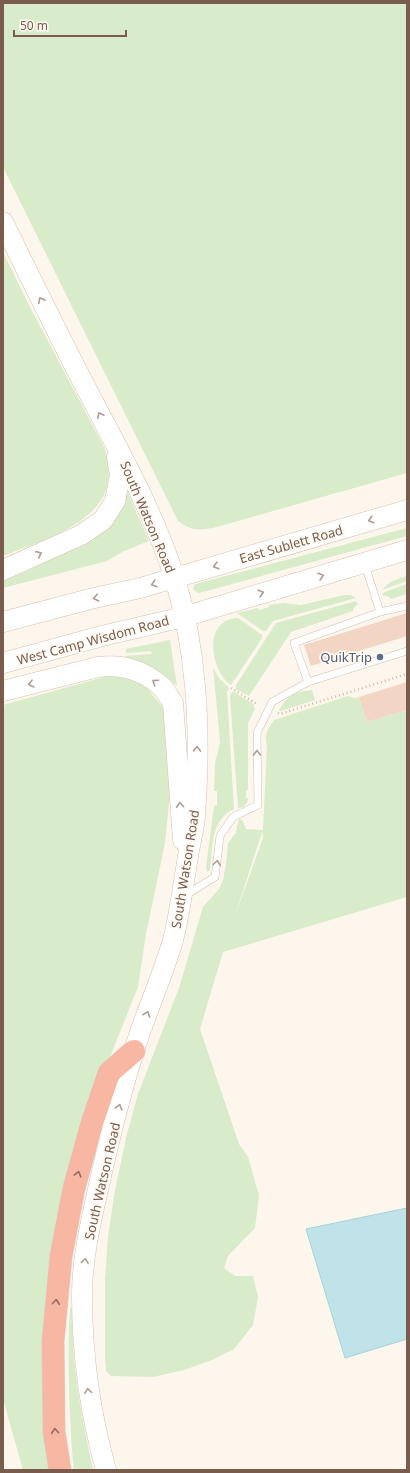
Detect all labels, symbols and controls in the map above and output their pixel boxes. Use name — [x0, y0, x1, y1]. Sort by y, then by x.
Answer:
scale bar — [14, 12, 126, 38]
text: 50 m — [20, 17, 48, 34]
one-way arrow — [38, 296, 46, 304]
one-way arrow — [98, 412, 105, 419]
street label: South Watson Road — [116, 458, 180, 576]
one-way arrow — [367, 515, 374, 524]
street label: East Sublett Road — [237, 521, 345, 567]
one-way arrow — [34, 551, 42, 559]
one-way arrow — [213, 561, 220, 570]
one-way arrow — [317, 572, 324, 581]
one-way arrow — [151, 579, 158, 588]
one-way arrow — [257, 589, 264, 598]
one-way arrow — [93, 594, 99, 602]
street label: West Camp Wisdom Road — [15, 611, 171, 669]
place label: QuikTrip — [320, 648, 372, 666]
marker: QuikTrip — [375, 652, 385, 662]
one-way arrow — [28, 679, 34, 687]
one-way arrow — [152, 679, 159, 687]
one-way arrow — [193, 746, 201, 752]
one-way arrow — [253, 750, 261, 756]
one-way arrow — [176, 802, 185, 808]
street label: South Watson Road — [167, 808, 203, 930]
one-way arrow — [212, 860, 221, 866]
one-way arrow — [142, 1011, 150, 1018]
one-way arrow — [114, 1104, 123, 1111]
street label: South Watson Road — [80, 1121, 124, 1241]
one-way arrow — [74, 1171, 82, 1177]
one-way arrow — [80, 1258, 89, 1265]
one-way arrow — [52, 1299, 61, 1305]
one-way arrow — [84, 1388, 93, 1394]
one-way arrow — [50, 1428, 59, 1434]

